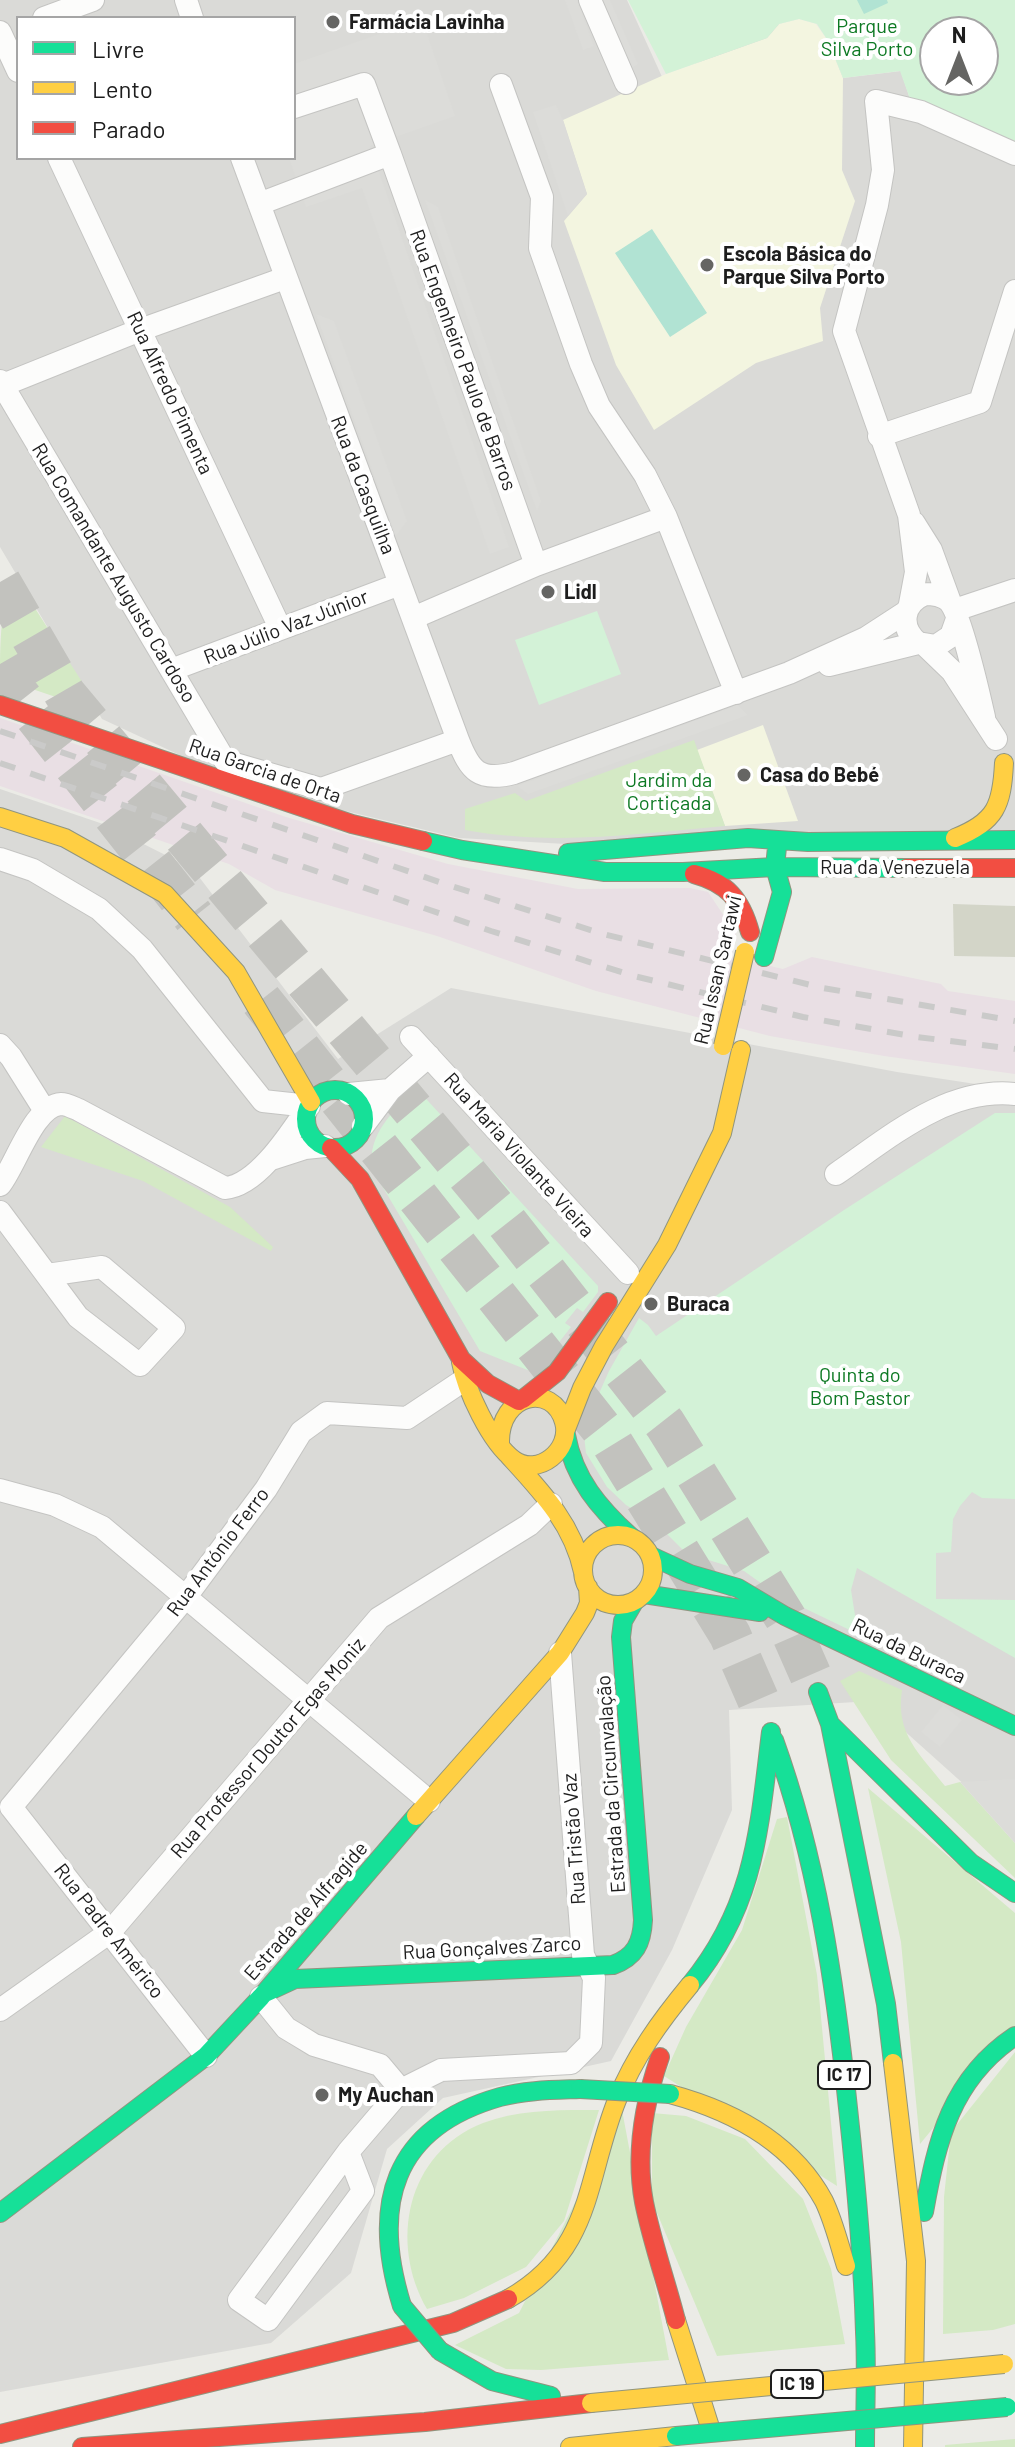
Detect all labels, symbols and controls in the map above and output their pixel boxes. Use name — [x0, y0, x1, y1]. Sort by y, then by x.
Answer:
place label: Farmácia Lavinha — [349, 10, 505, 34]
marker: Farmácia Lavinha — [324, 13, 342, 31]
park label: Parque Silva Porto — [821, 14, 913, 61]
legend — [16, 16, 296, 160]
north arrow — [919, 16, 999, 96]
text: N — [952, 21, 966, 47]
text: Livre — [92, 34, 145, 63]
text: Lento — [92, 74, 153, 103]
text: Parado — [92, 114, 166, 143]
street label: Rua Engenheiro Paulo de Barros — [405, 226, 521, 494]
place label: Escola Básica do Parque Silva Porto — [723, 242, 885, 289]
marker: Escola Básica do Parque Silva Porto — [698, 256, 716, 274]
street label: Rua Alfredo Pimenta — [122, 308, 218, 478]
street label: Rua da Casquilha — [326, 412, 400, 558]
street label: Rua Comandante Augusto Cardoso — [27, 439, 201, 707]
place label: Lidl — [564, 580, 597, 604]
marker: Lidl — [539, 583, 557, 601]
street label: Rua Júlio Vaz Júnior — [200, 585, 372, 669]
street label: Rua Garcia de Orta — [186, 734, 344, 808]
place label: Casa do Bebé — [760, 763, 879, 787]
marker: Casa do Bebé — [735, 766, 753, 784]
park label: Jardim da Cortiçada — [626, 768, 712, 815]
street label: Rua da Venezuela — [820, 855, 970, 879]
street label: Rua Issan Sartawi — [689, 893, 747, 1047]
street label: Rua Maria Violante Vieira — [439, 1068, 599, 1242]
place label: Buraca — [667, 1292, 730, 1316]
marker: Buraca — [642, 1295, 660, 1313]
park label: Quinta do Bom Pastor — [810, 1363, 910, 1410]
street label: Rua António Ferro — [162, 1483, 274, 1621]
street label: Rua da Buraca — [848, 1613, 970, 1689]
street label: Rua Professor Doutor Egas Moniz — [166, 1633, 370, 1863]
street label: Estrada da Circunvalação — [591, 1674, 631, 1894]
street label: Rua Tristão Vaz — [557, 1772, 591, 1906]
street label: Estrada de Alfragide — [239, 1837, 373, 1985]
street label: Rua Padre Américo — [49, 1859, 169, 2003]
street label: Rua Gonçalves Zarco — [402, 1931, 582, 1965]
road number: IC 17 — [818, 2061, 870, 2089]
place label: My Auchan — [338, 2083, 434, 2107]
marker: My Auchan — [313, 2086, 331, 2104]
road number: IC 19 — [771, 2370, 823, 2398]

